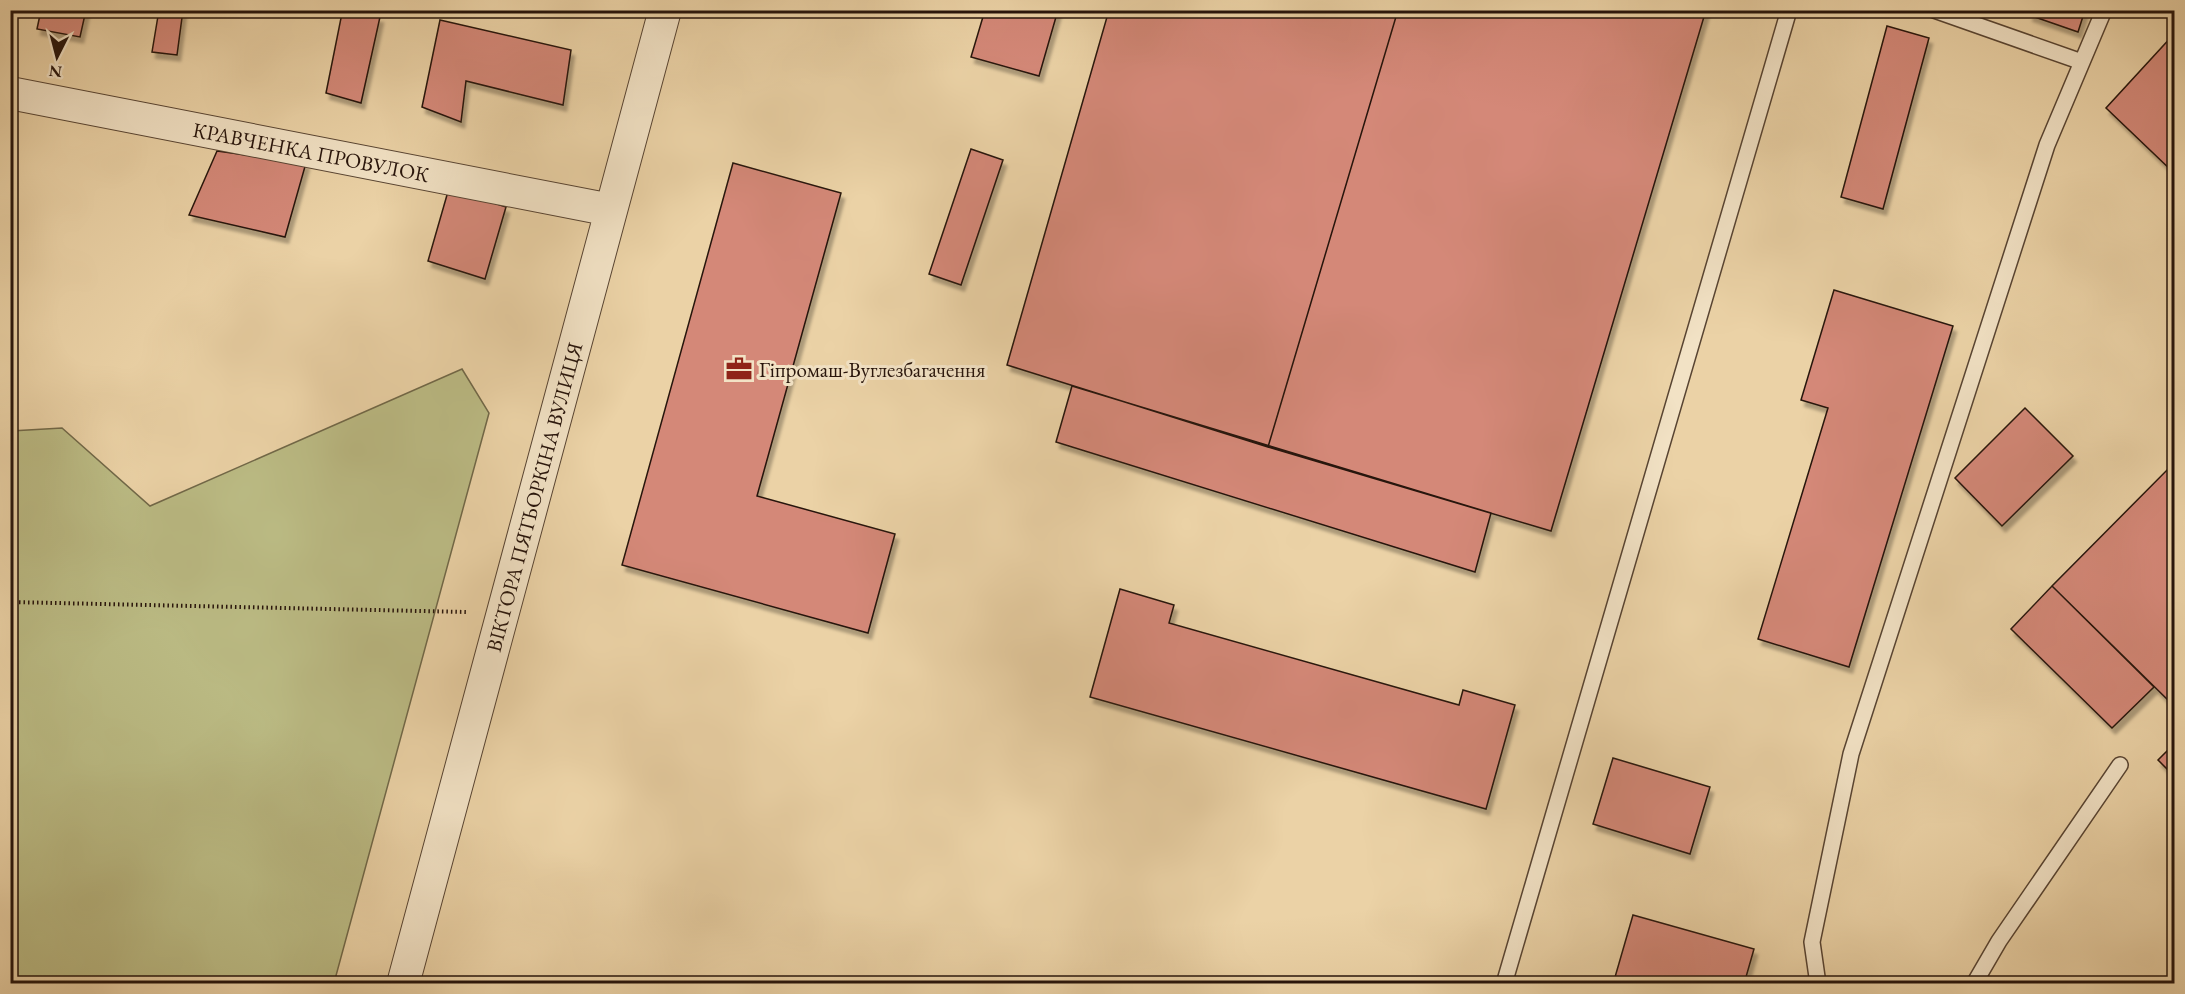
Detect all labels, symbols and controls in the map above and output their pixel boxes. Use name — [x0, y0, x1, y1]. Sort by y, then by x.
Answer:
north arrow — [27, 27, 87, 87]
text: N — [48, 60, 63, 83]
street label: КРАВЧЕНКА ПРОВУЛОК — [191, 116, 431, 188]
street label: ВІКТОРА ПЯТЬОРКІНА ВУЛИЦЯ — [480, 339, 588, 655]
office icon: Гіпромаш-Вуглезбагачення — [724, 354, 754, 384]
place label: Гіпромаш-Вуглезбагачення — [759, 356, 985, 383]

